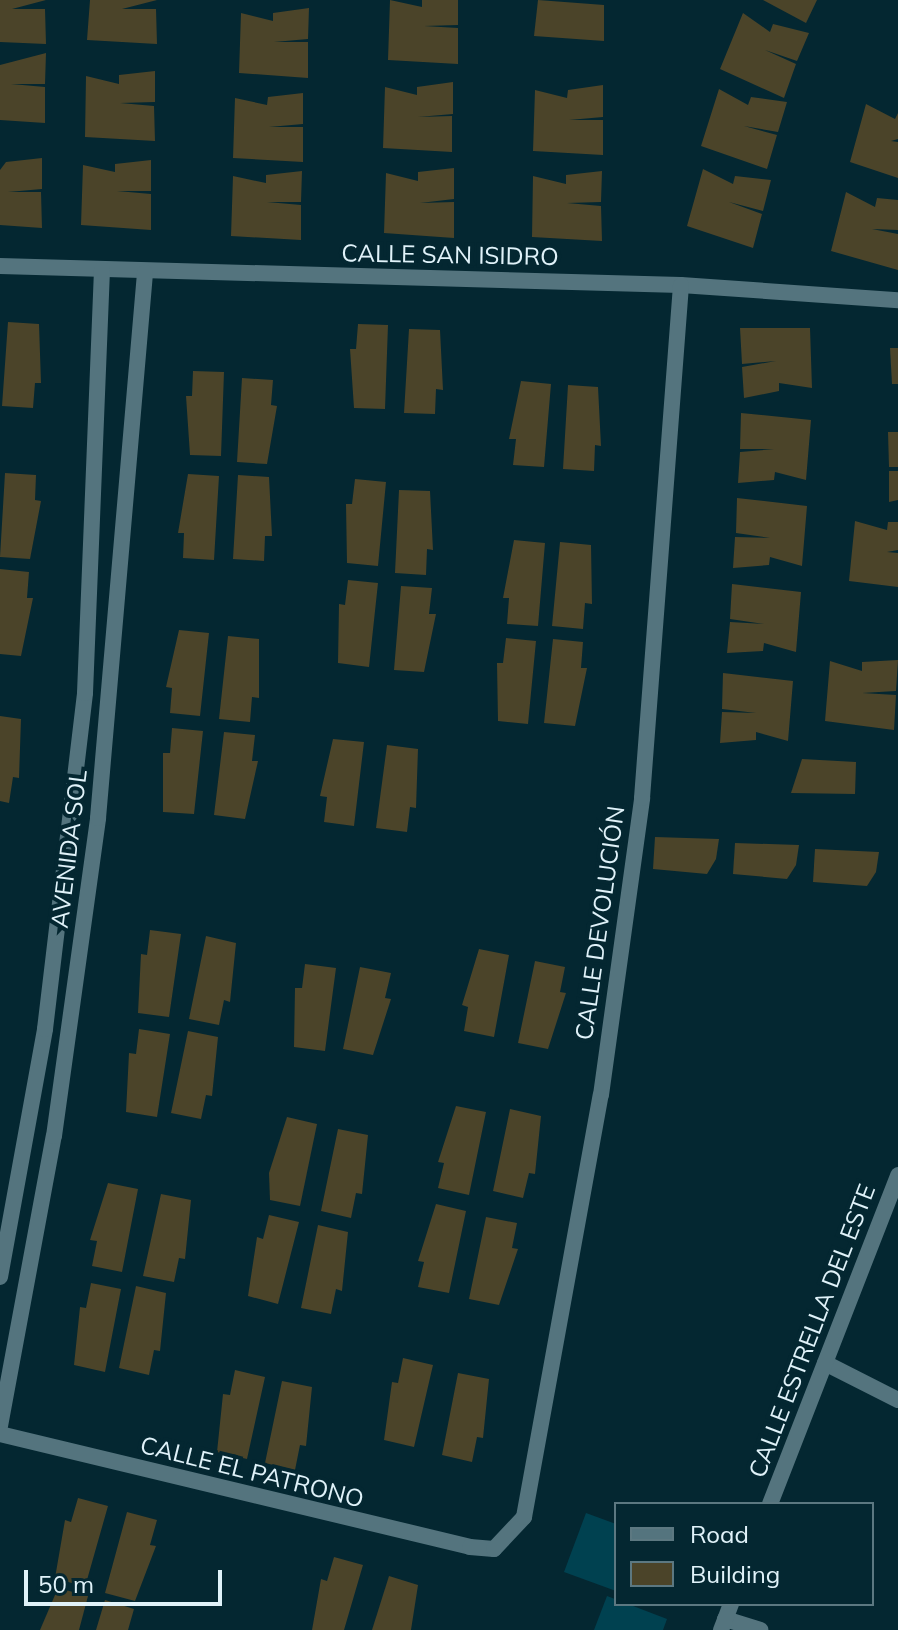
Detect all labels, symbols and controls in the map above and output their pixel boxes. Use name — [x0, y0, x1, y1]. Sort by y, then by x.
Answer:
street label: CALLE SAN ISIDRO — [341, 239, 559, 271]
street label: AVENIDA SOL — [45, 768, 93, 930]
street label: CALLE DEVOLUCIÓN — [569, 804, 631, 1042]
street label: CALLE ESTRELLA DEL ESTE — [743, 1180, 881, 1482]
street label: CALLE EL PATRONO — [137, 1430, 367, 1514]
legend — [614, 1502, 874, 1606]
text: Road — [690, 1519, 749, 1549]
scale bar — [28, 1554, 226, 1604]
text: Building — [690, 1559, 780, 1589]
text: 50 m — [38, 1569, 94, 1599]

